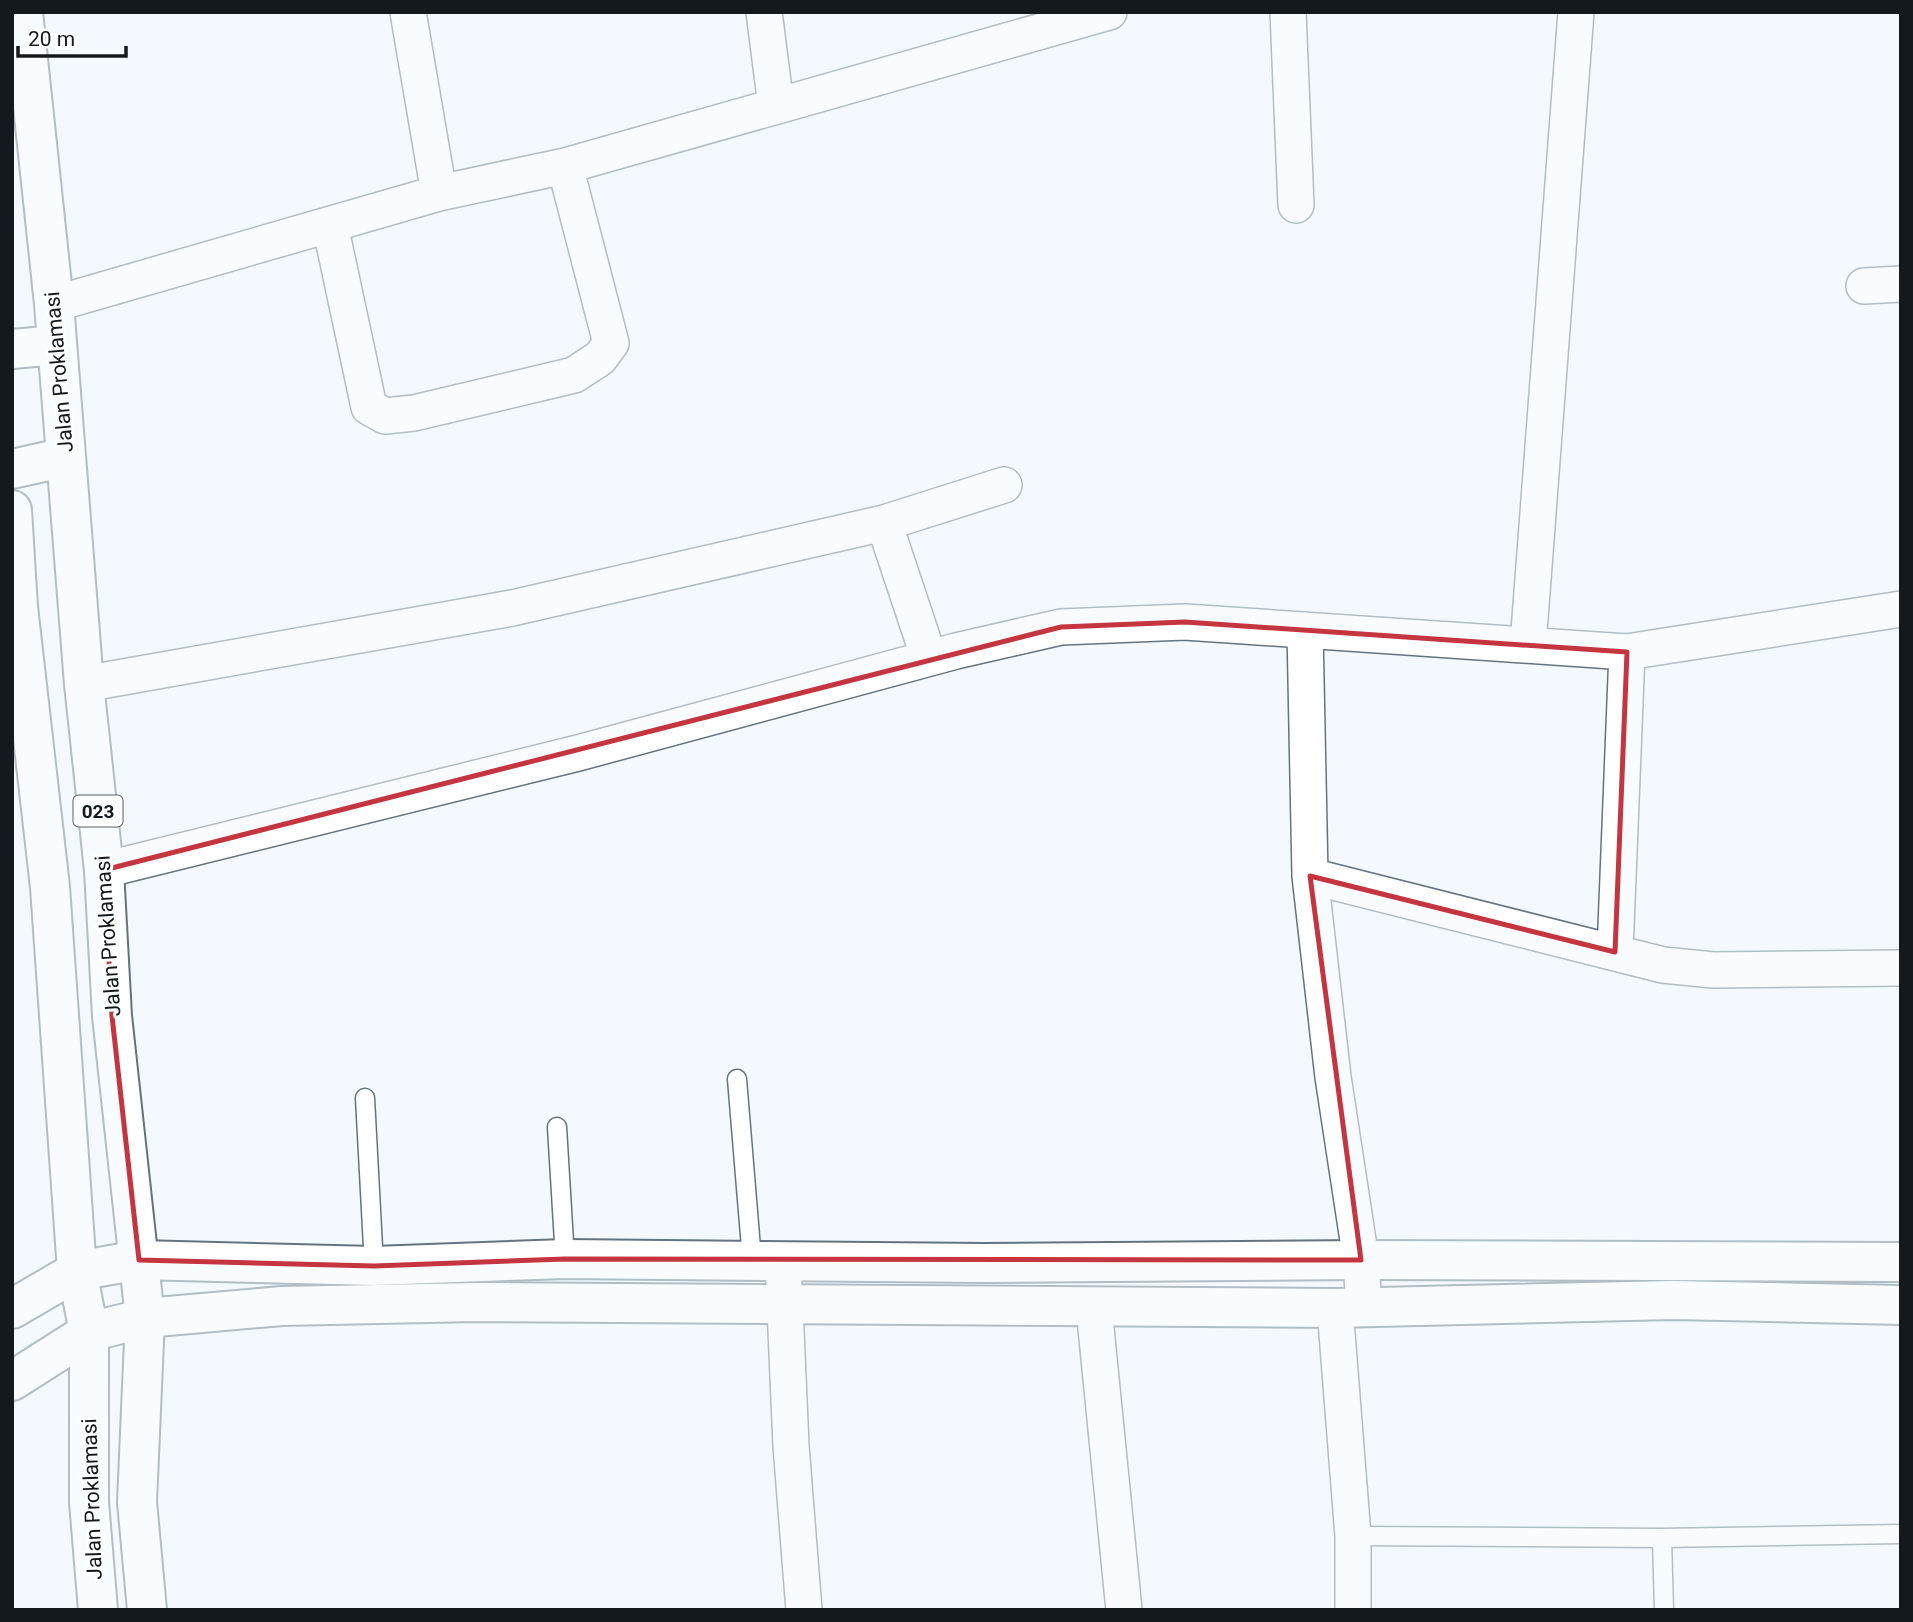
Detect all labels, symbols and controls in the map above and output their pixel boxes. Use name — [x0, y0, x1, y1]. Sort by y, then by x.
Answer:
scale bar — [18, 14, 126, 58]
text: 20 m — [28, 27, 75, 51]
street label: Jalan Proklamasi — [40, 291, 78, 453]
road number: 023 — [74, 796, 122, 826]
street label: Jalan Proklamasi — [90, 855, 126, 1017]
street label: Jalan Proklamasi — [77, 1418, 107, 1580]

